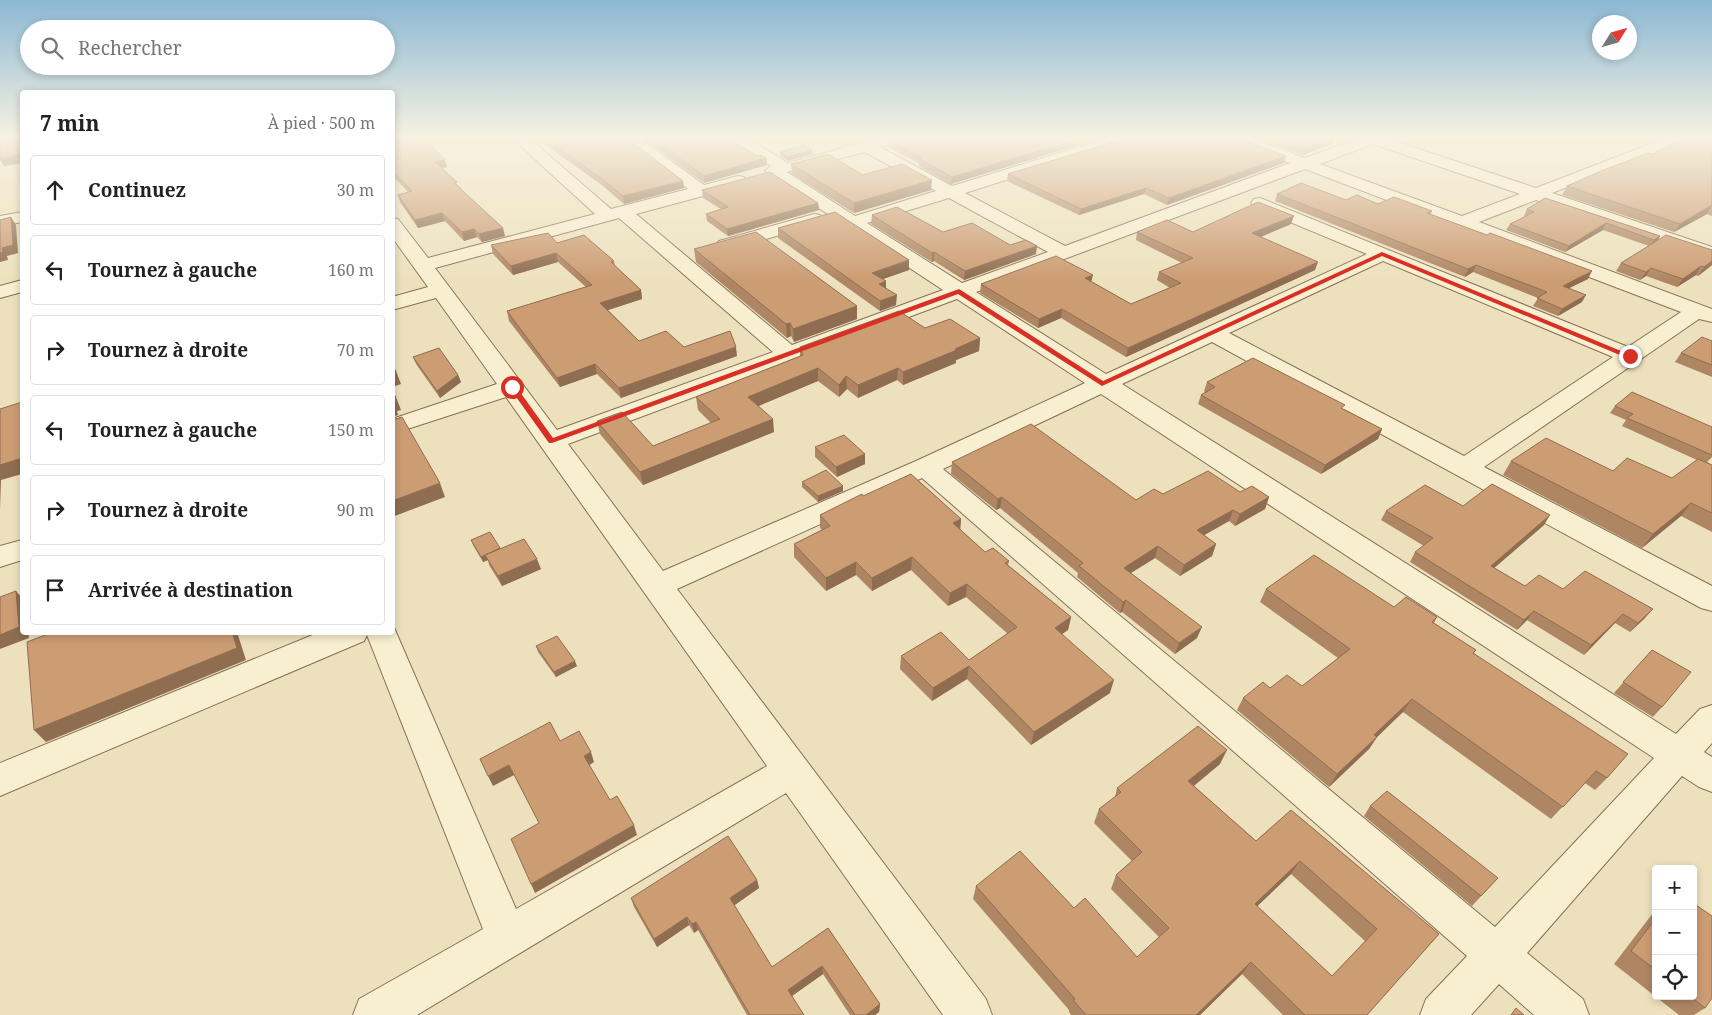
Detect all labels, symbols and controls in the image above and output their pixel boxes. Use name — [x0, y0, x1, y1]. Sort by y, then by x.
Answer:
north arrow — [1592, 15, 1637, 60]
search box — [20, 20, 395, 75]
icon: search — [38, 34, 66, 62]
text: Rechercher — [78, 35, 182, 61]
text: 7 min — [40, 109, 99, 137]
text: À pied · 500 m — [268, 112, 375, 134]
icon: ahead — [41, 176, 69, 204]
text: Continuez — [88, 177, 186, 203]
text: 30 m — [337, 179, 374, 201]
icon: left — [41, 256, 69, 284]
text: Tournez à gauche — [88, 257, 257, 283]
text: 160 m — [328, 259, 374, 281]
icon: right — [41, 336, 69, 364]
text: Tournez à droite — [88, 337, 248, 363]
text: 70 m — [337, 339, 374, 361]
route end — [1619, 345, 1642, 368]
route start — [501, 376, 524, 399]
icon: left — [41, 416, 69, 444]
text: Tournez à gauche — [88, 417, 257, 443]
text: 150 m — [328, 419, 374, 441]
icon: right — [41, 496, 69, 524]
text: Tournez à droite — [88, 497, 248, 523]
text: 90 m — [337, 499, 374, 521]
icon: arrive — [41, 576, 69, 604]
text: Arrivée à destination — [88, 577, 293, 603]
map controls — [1652, 865, 1697, 1000]
button: + — [1652, 865, 1697, 910]
button: − — [1652, 910, 1697, 955]
button: locate — [1652, 955, 1697, 1000]

